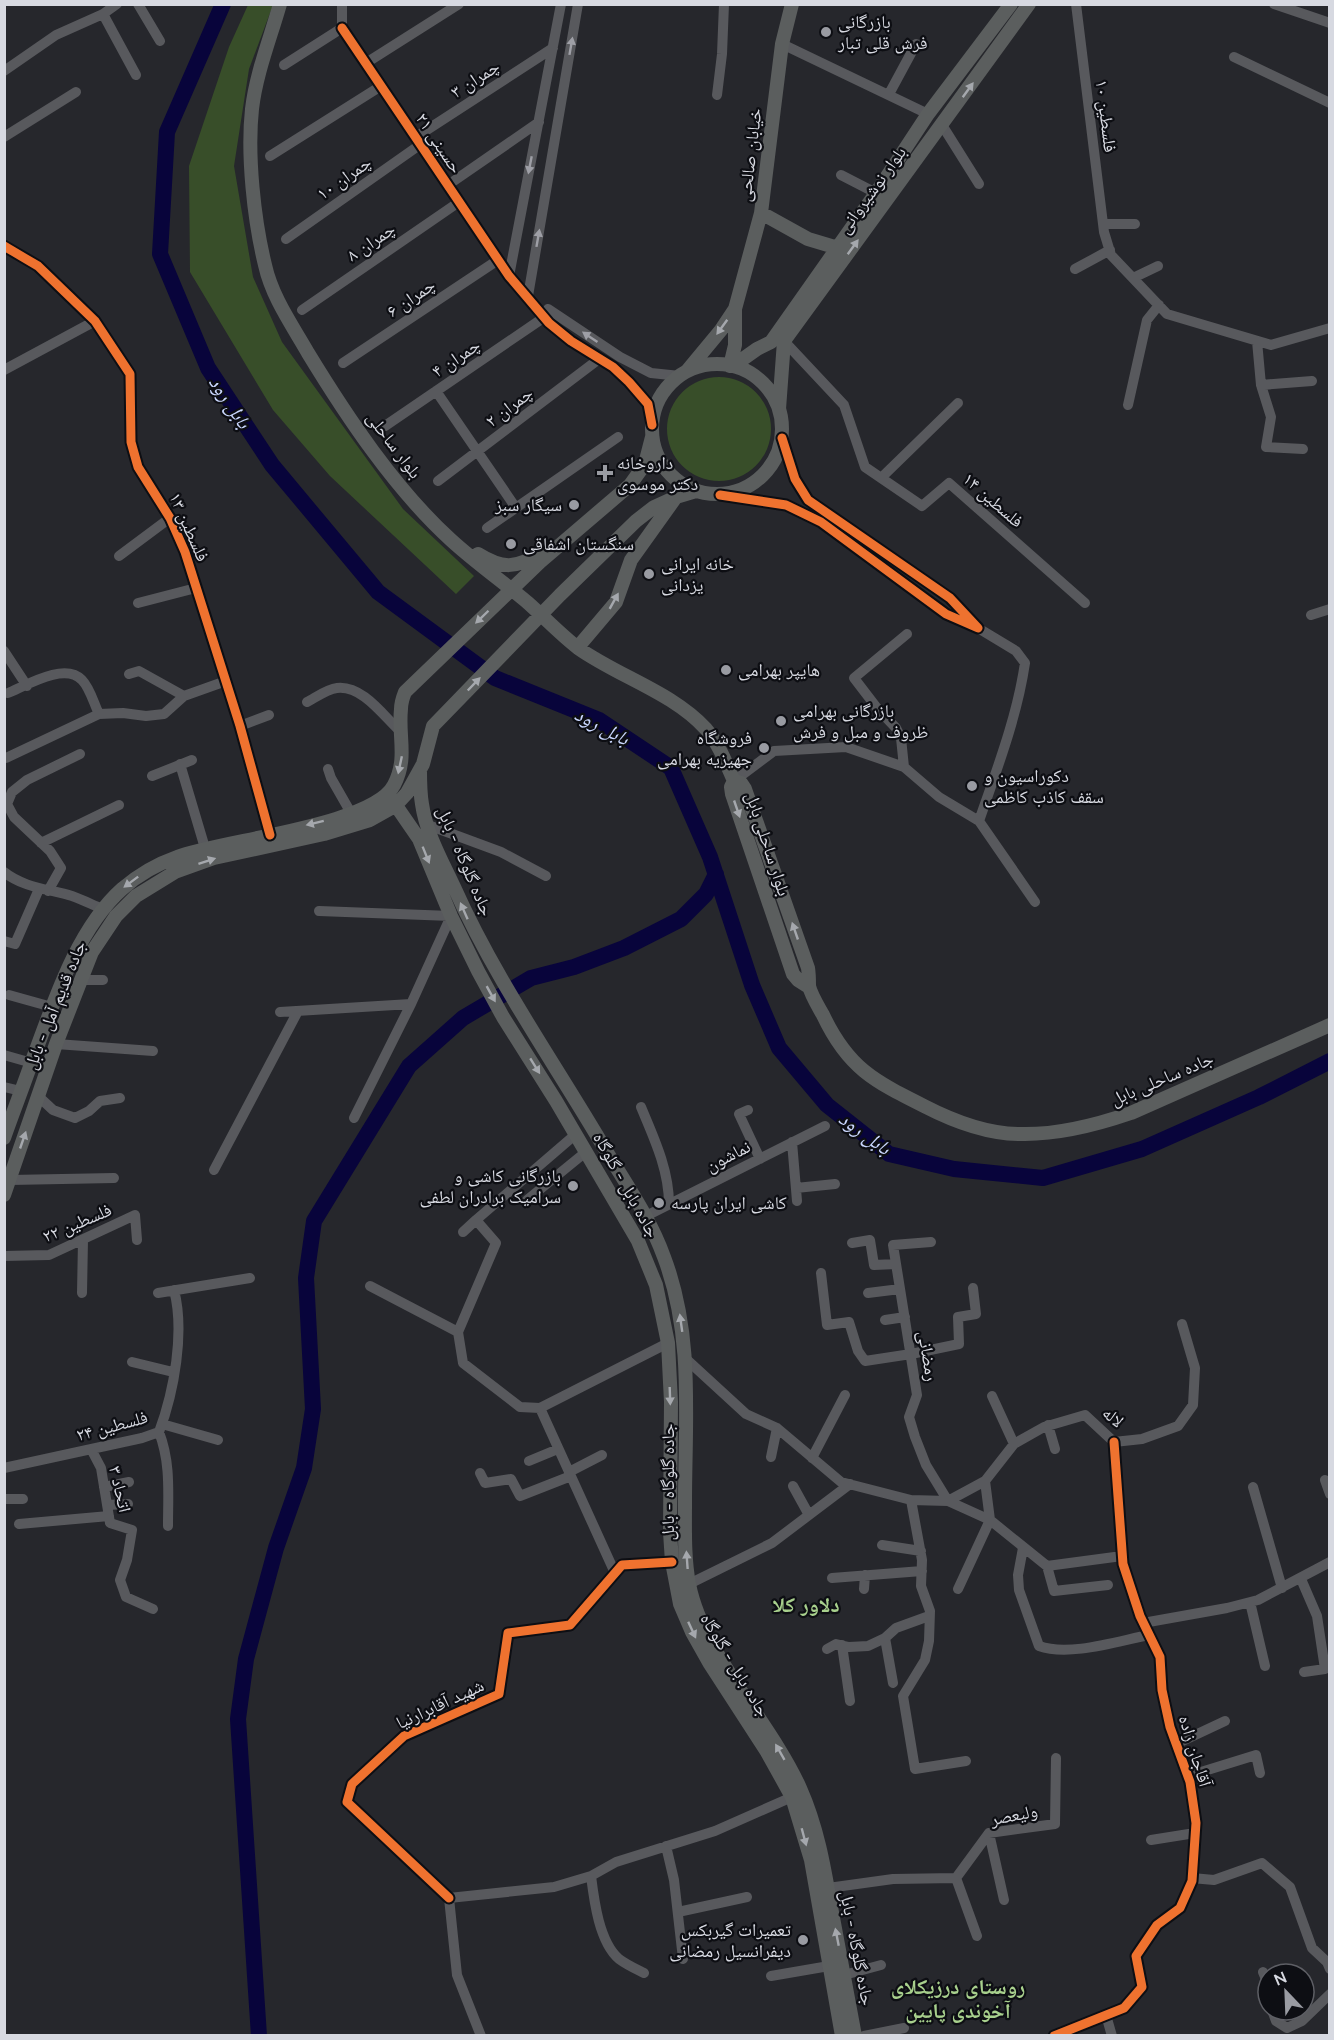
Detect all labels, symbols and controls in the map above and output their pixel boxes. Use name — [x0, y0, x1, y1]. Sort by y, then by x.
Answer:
place label: بازرگانی فرش قلی تبار — [837, 10, 928, 55]
marker: بازرگانی فرش قلی تبار — [819, 25, 833, 39]
one-way arrow — [567, 36, 576, 55]
street label: چمران ۳ — [446, 54, 504, 104]
street label: فلسطین ۱۰ — [1090, 78, 1122, 154]
one-way arrow — [961, 82, 973, 97]
street label: خيابان صالحی — [732, 107, 768, 203]
street label: حسینی ۲۱ — [410, 108, 468, 178]
street label: بلوار نوشیروانی — [832, 141, 912, 239]
street label: چمران ۱۰ — [312, 150, 376, 206]
one-way arrow — [525, 156, 534, 175]
street label: چمران ۸ — [342, 217, 400, 267]
one-way arrow — [534, 228, 543, 247]
one-way arrow — [846, 239, 858, 254]
street label: چمران ۶ — [382, 273, 440, 323]
one-way arrow — [716, 319, 728, 335]
one-way arrow — [582, 332, 598, 343]
street label: چمران ۴ — [427, 333, 485, 383]
water label: بابل رود — [202, 371, 257, 434]
street label: چمران ۲ — [480, 381, 538, 433]
street label: بلوار ساحلی — [361, 407, 427, 484]
place label: داروخانه دکتر موسوی — [617, 451, 698, 496]
marker: داروخانه دکتر موسوی — [598, 466, 612, 480]
street label: فلسطین ۱۴ — [958, 467, 1028, 533]
street label: فلسطین ۱۳ — [163, 489, 215, 565]
place label: سیگار سبز — [494, 493, 562, 517]
marker: سیگار سبز — [567, 498, 581, 512]
place label: سنگستان اشفاقی — [523, 532, 634, 556]
marker: سنگستان اشفاقی — [504, 537, 518, 551]
place label: خانه ایرانی یزدانی — [661, 552, 734, 597]
marker: خانه ایرانی یزدانی — [642, 567, 656, 581]
one-way arrow — [609, 592, 619, 609]
one-way arrow — [475, 610, 490, 624]
place label: هایپر بهرامی — [738, 658, 820, 682]
marker: هایپر بهرامی — [719, 663, 733, 677]
one-way arrow — [466, 678, 480, 692]
place label: بازرگانی بهرامی ظروف و مبل و فرش — [793, 699, 928, 744]
water label: بابل رود — [570, 701, 634, 752]
marker: بازرگانی بهرامی ظروف و مبل و فرش — [774, 714, 788, 728]
place label: فروشگاه جهیزیه بهرامی — [657, 726, 752, 771]
marker: فروشگاه جهیزیه بهرامی — [757, 741, 771, 755]
one-way arrow — [395, 756, 404, 775]
place label: دکوراسیون و سقف کاذب کاظمی — [984, 764, 1104, 809]
marker: دکوراسیون و سقف کاذب کاظمی — [965, 779, 979, 793]
street label: بلوار ساحلی بابل — [740, 789, 796, 899]
one-way arrow — [733, 800, 743, 818]
street label: جاده گلوگاه - بابل — [431, 802, 499, 920]
one-way arrow — [305, 819, 324, 829]
one-way arrow — [421, 847, 431, 865]
one-way arrow — [198, 855, 216, 865]
one-way arrow — [123, 876, 138, 888]
one-way arrow — [460, 902, 469, 919]
one-way arrow — [790, 922, 800, 940]
street label: جاده قدیم آمل - بابل — [18, 937, 92, 1073]
one-way arrow — [486, 986, 496, 1003]
street label: جاده ساحلی بابل — [1107, 1047, 1217, 1111]
one-way arrow — [529, 1058, 540, 1074]
water label: بابل رود — [833, 1105, 897, 1162]
street label: جاده بابل - گلوگاه — [587, 1128, 665, 1242]
one-way arrow — [19, 1131, 29, 1149]
street label: نماشون — [701, 1134, 755, 1178]
place label: بازرگانی کاشی و سرامیک برادران لطفی — [419, 1164, 561, 1209]
marker: بازرگانی کاشی و سرامیک برادران لطفی — [566, 1179, 580, 1193]
place label: کاشی ایران پارسه — [671, 1191, 787, 1215]
marker: کاشی ایران پارسه — [652, 1196, 666, 1210]
street label: فلسطین ۲۲ — [39, 1198, 115, 1248]
one-way arrow — [677, 1314, 686, 1333]
street label: رمضانی — [912, 1329, 944, 1383]
one-way arrow — [666, 1386, 675, 1405]
street label: لاله — [1097, 1401, 1129, 1433]
street label: فلسطین ۲۴ — [74, 1405, 150, 1447]
street label: جاده گلوگاه - بابل — [656, 1423, 680, 1541]
street label: اتحاد ۳ — [103, 1463, 137, 1515]
one-way arrow — [682, 1550, 692, 1569]
district label: دلاور کلا — [772, 1591, 840, 1619]
street label: جاده بابل - گلوگاه — [695, 1609, 775, 1721]
one-way arrow — [687, 1621, 696, 1638]
street label: شهید آقابرارنیا — [392, 1673, 488, 1735]
street label: آقاجان زاده — [1173, 1712, 1217, 1790]
one-way arrow — [775, 1744, 786, 1760]
street label: ولیعصر — [987, 1799, 1040, 1831]
one-way arrow — [800, 1828, 810, 1846]
street label: جاده گلوگاه - بابل — [834, 1888, 880, 2008]
place label: تعمیرات گیربکس دیفرانسیل رمضانی — [669, 1918, 791, 1963]
one-way arrow — [832, 1927, 841, 1946]
marker: تعمیرات گیربکس دیفرانسیل رمضانی — [796, 1933, 810, 1947]
north arrow — [1256, 1962, 1316, 2022]
text: N — [1271, 1967, 1290, 1992]
district label: روستای درزیکلای آخوندی پایین — [891, 1973, 1025, 2025]

